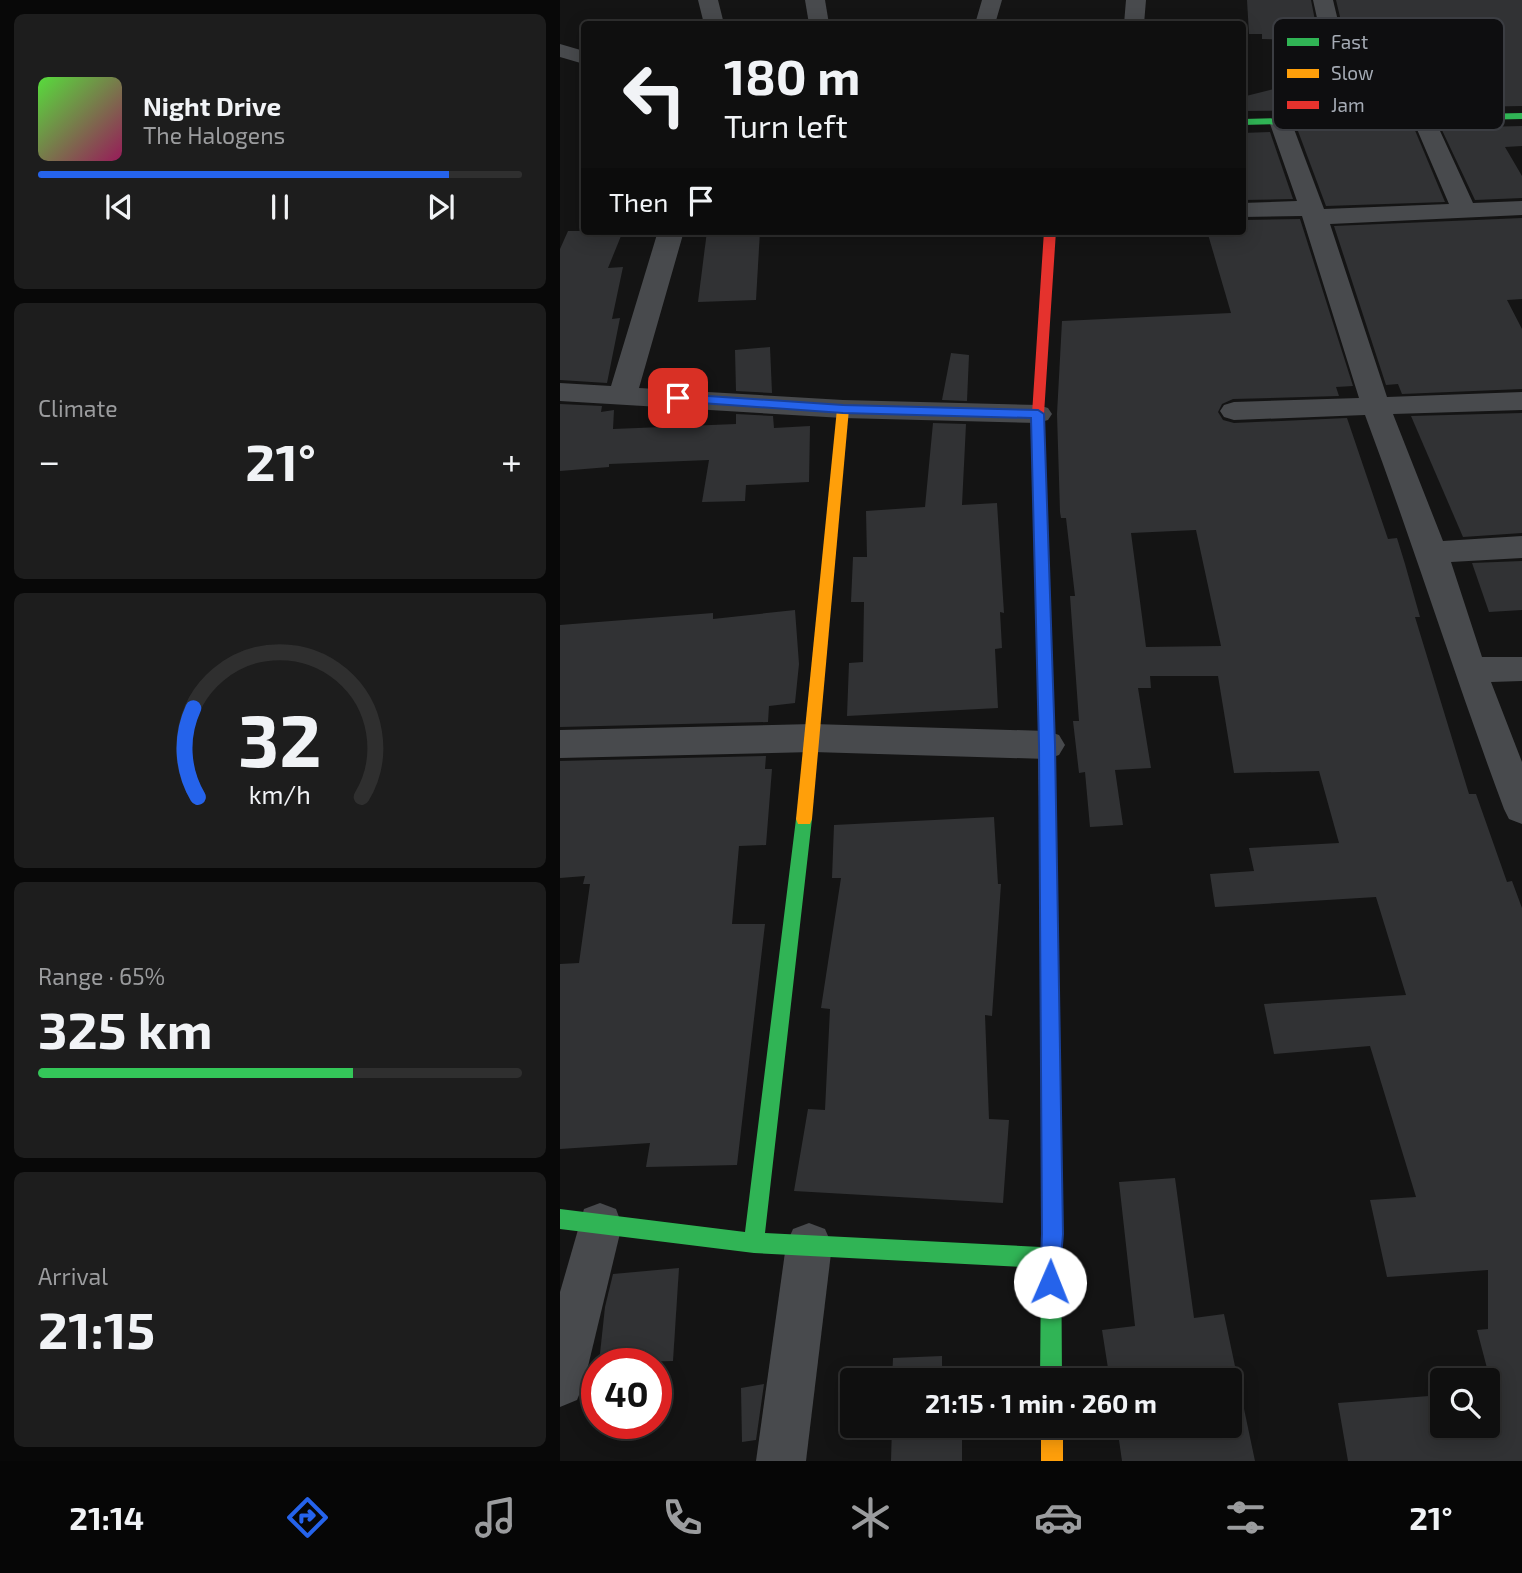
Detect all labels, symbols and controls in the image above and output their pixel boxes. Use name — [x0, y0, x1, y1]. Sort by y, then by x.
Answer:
legend — [1273, 18, 1504, 130]
text: Fast — [1331, 30, 1368, 53]
text: 180 m — [724, 46, 860, 105]
icon: left — [609, 49, 700, 140]
text: Slow — [1331, 61, 1374, 84]
text: Night Drive — [143, 90, 281, 121]
text: Jam — [1331, 93, 1365, 116]
text: Turn left — [724, 106, 848, 144]
text: The Halogens — [143, 121, 285, 149]
icon: arrive — [682, 182, 720, 220]
text: Then — [609, 186, 668, 217]
icon: previous — [100, 188, 138, 226]
icon: pause — [261, 188, 299, 226]
icon: next — [422, 188, 460, 226]
pin — [648, 368, 708, 428]
icon: arrive — [659, 379, 697, 417]
text: Climate — [38, 394, 118, 422]
text: 21° — [245, 429, 316, 491]
text: − — [38, 437, 60, 483]
text: + — [501, 437, 522, 483]
text: 32 — [238, 694, 322, 782]
text: km/h — [249, 778, 311, 808]
text: Range · 65% — [38, 962, 165, 990]
text: 325 km — [38, 997, 213, 1059]
position arrow — [1013, 1245, 1087, 1319]
text: Arrival — [38, 1262, 108, 1290]
text: 21:15 — [38, 1297, 155, 1359]
speed limit sign: 40 — [581, 1348, 672, 1439]
map controls — [1430, 1368, 1500, 1438]
button: search — [1430, 1368, 1500, 1438]
text: 21:15 · 1 min · 260 m — [925, 1387, 1157, 1418]
icon: directions — [283, 1493, 332, 1542]
icon: music — [471, 1493, 520, 1542]
icon: phone — [658, 1493, 707, 1542]
icon: climate — [846, 1493, 895, 1542]
icon: car — [1034, 1493, 1083, 1542]
icon: filters — [1221, 1493, 1270, 1542]
text: 21:14 — [69, 1498, 144, 1536]
text: 21° — [1409, 1498, 1453, 1536]

